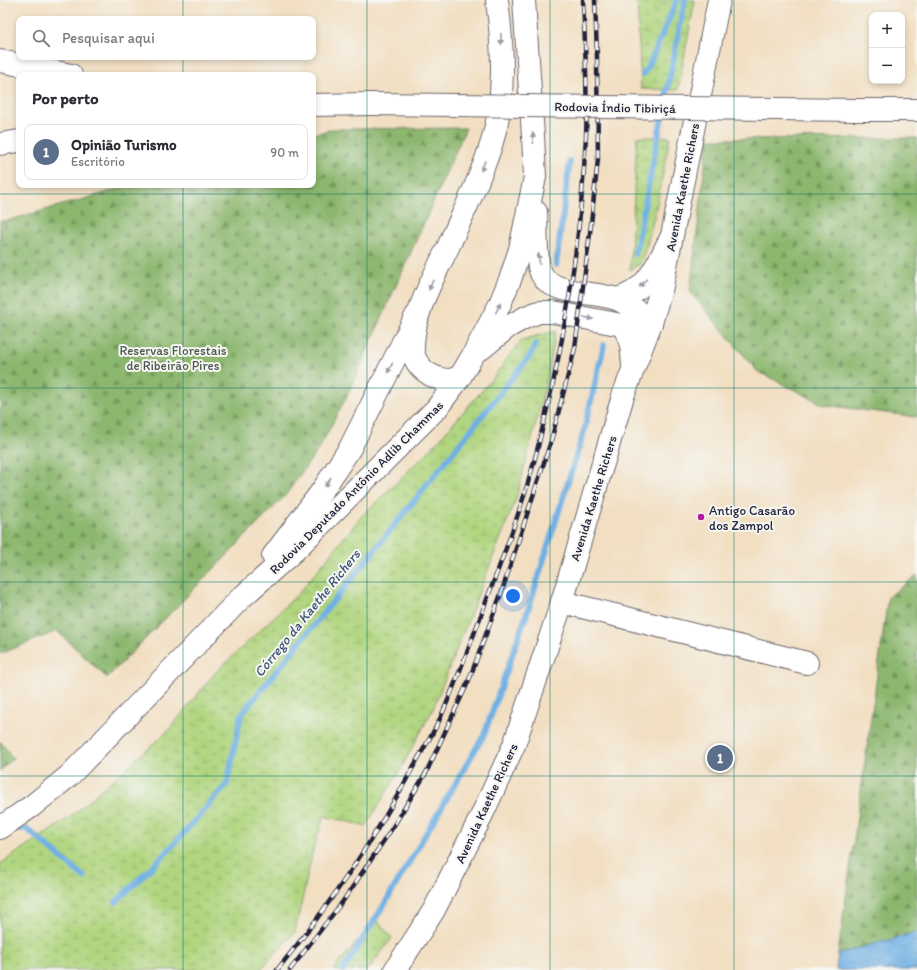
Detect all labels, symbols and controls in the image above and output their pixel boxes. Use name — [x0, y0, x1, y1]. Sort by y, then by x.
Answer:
map controls — [869, 12, 905, 84]
button: + — [869, 12, 905, 48]
search box — [16, 16, 316, 60]
icon: search — [30, 27, 52, 49]
text: Pesquisar aqui — [62, 29, 155, 47]
one-way arrow — [498, 33, 505, 45]
button: − — [869, 48, 905, 84]
text: Por perto — [32, 88, 99, 108]
street label: Rodovia Índio Tibiriçá — [554, 99, 676, 116]
street label: Avenida Kaethe Richers — [663, 121, 702, 253]
one-way arrow — [530, 132, 537, 144]
text: Opinião Turismo — [71, 136, 177, 154]
text: 1 — [43, 145, 49, 160]
text: 90 m — [270, 145, 299, 160]
text: Escritório — [71, 154, 125, 169]
one-way arrow — [480, 161, 486, 173]
one-way arrow — [535, 253, 542, 266]
one-way arrow — [639, 278, 648, 289]
one-way arrow — [427, 279, 434, 291]
one-way arrow — [495, 302, 501, 314]
one-way arrow — [581, 316, 594, 322]
park label: Reservas Florestais de Ribeirão Pires — [119, 343, 227, 373]
one-way arrow — [387, 362, 393, 374]
street label: Rodovia Deputado Antônio Adlib Chammas — [267, 397, 446, 577]
street label: Avenida Kaethe Richers — [567, 433, 620, 563]
one-way arrow — [324, 476, 331, 488]
place label: Antigo Casarão dos Zampol — [709, 503, 795, 533]
marker: Antigo Casarão dos Zampol — [696, 512, 706, 522]
water label: Córrego da Kaethe Richers — [251, 546, 364, 680]
your location — [503, 586, 523, 606]
street label: Avenida Kaethe Richers — [452, 741, 521, 866]
pin: 1 — [707, 743, 733, 773]

